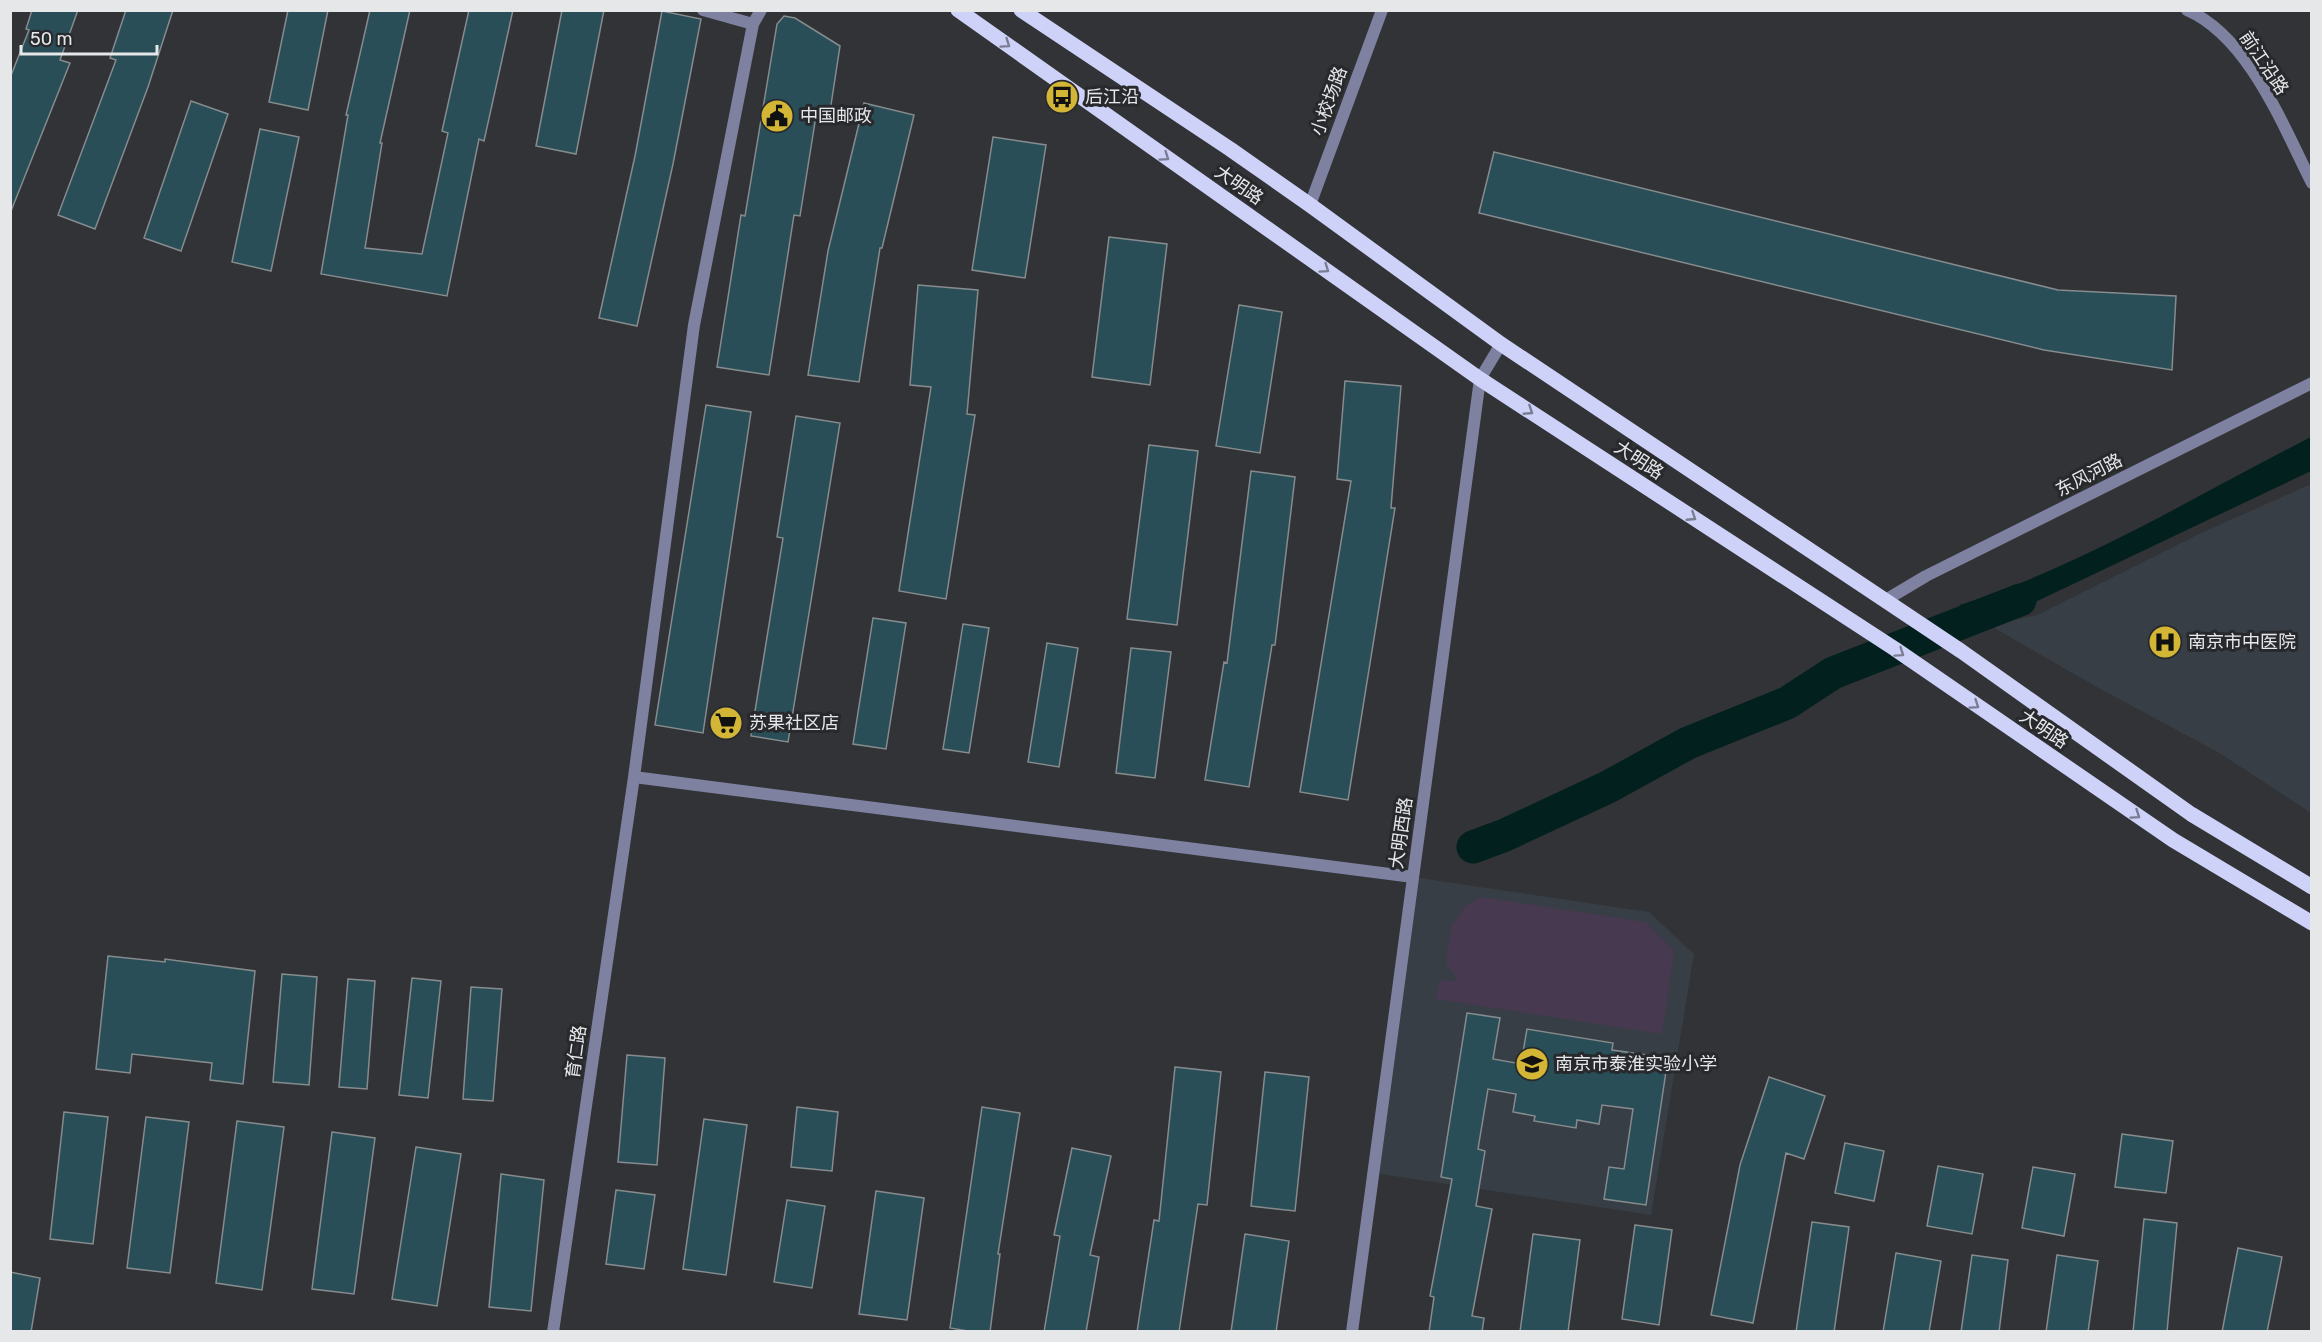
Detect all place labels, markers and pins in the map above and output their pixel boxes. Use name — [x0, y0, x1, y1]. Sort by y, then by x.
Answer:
bus stop icon: 后江沿 — [1044, 79, 1080, 115]
place label: 后江沿 — [1085, 86, 1139, 108]
public building icon: 中国邮政 — [759, 98, 795, 134]
place label: 中国邮政 — [800, 105, 872, 127]
hospital icon: 南京市中医院 — [2147, 624, 2183, 660]
place label: 南京市中医院 — [2188, 631, 2296, 653]
supermarket icon: 苏果社区店 — [708, 705, 744, 741]
place label: 苏果社区店 — [749, 712, 839, 734]
school or university icon: 南京市泰淮实验小学 — [1514, 1046, 1550, 1082]
place label: 南京市泰淮实验小学 — [1555, 1053, 1717, 1075]

